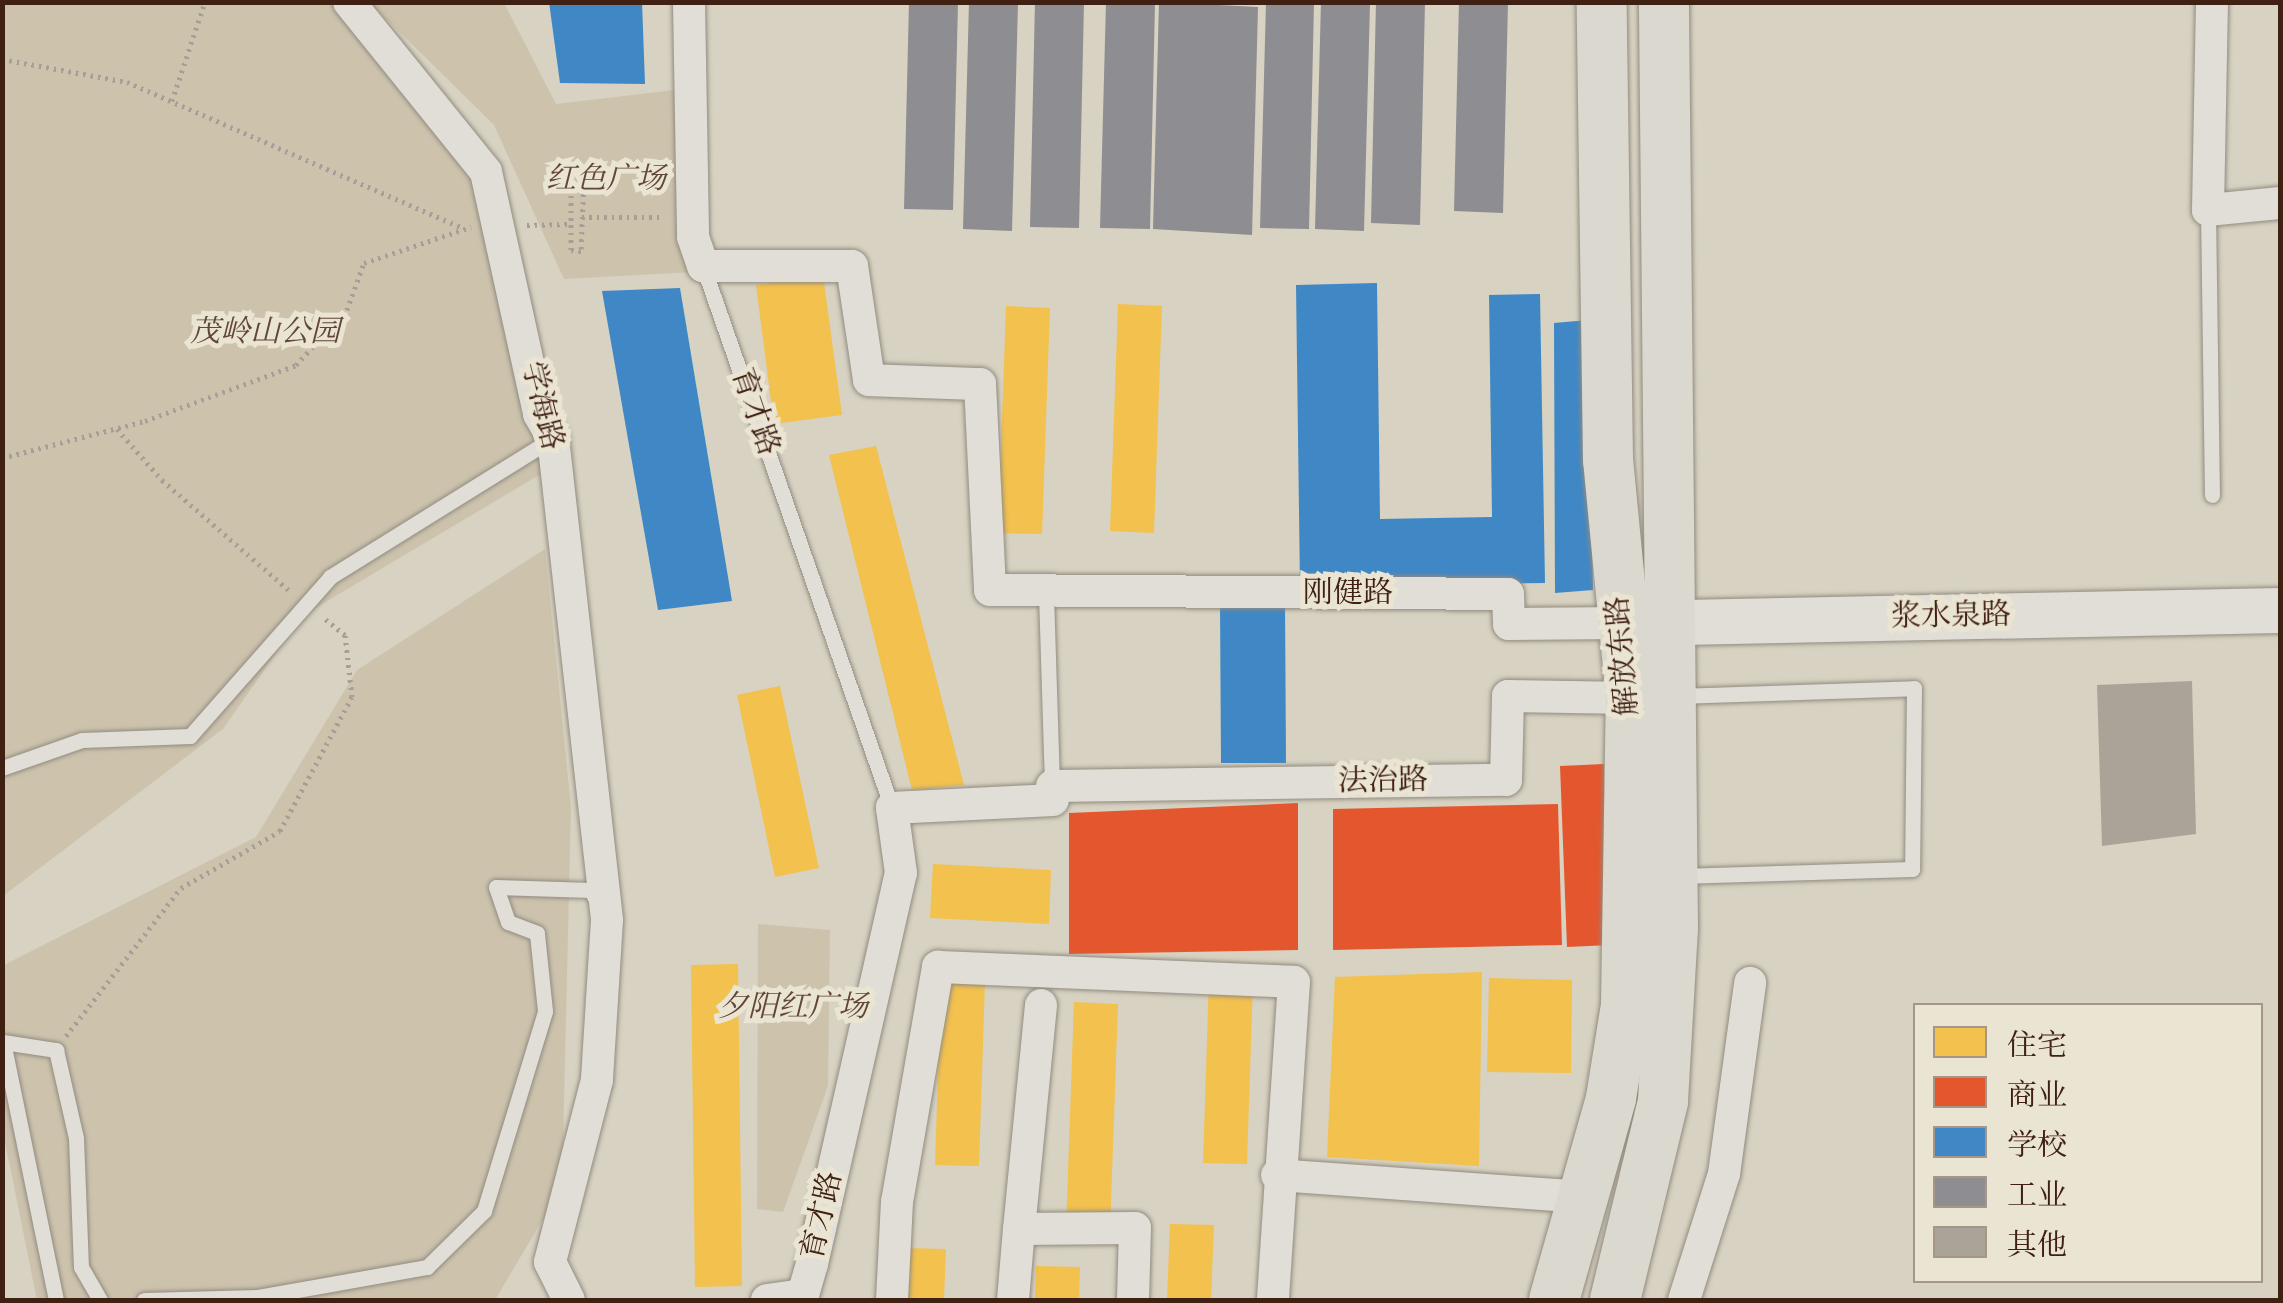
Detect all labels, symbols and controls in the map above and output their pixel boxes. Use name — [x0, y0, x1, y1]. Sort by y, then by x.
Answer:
park label: 红色广场 — [546, 162, 666, 198]
park label: 茂岭山公园 — [190, 315, 340, 351]
street label: 学海路 — [513, 358, 569, 454]
street label: 育才路 — [722, 364, 786, 460]
street label: 刚健路 — [1303, 576, 1393, 612]
street label: 解放东路 — [1601, 595, 1647, 717]
street label: 浆水泉路 — [1891, 598, 2011, 636]
street label: 法治路 — [1338, 763, 1428, 801]
park label: 夕阳红广场 — [718, 990, 868, 1026]
legend — [1913, 1003, 2263, 1283]
text: 住宅 — [2007, 1028, 2067, 1065]
text: 商业 — [2007, 1078, 2067, 1115]
text: 学校 — [2007, 1128, 2067, 1165]
street label: 育才路 — [795, 1168, 851, 1264]
text: 工业 — [2007, 1178, 2067, 1215]
text: 其他 — [2007, 1228, 2067, 1265]

